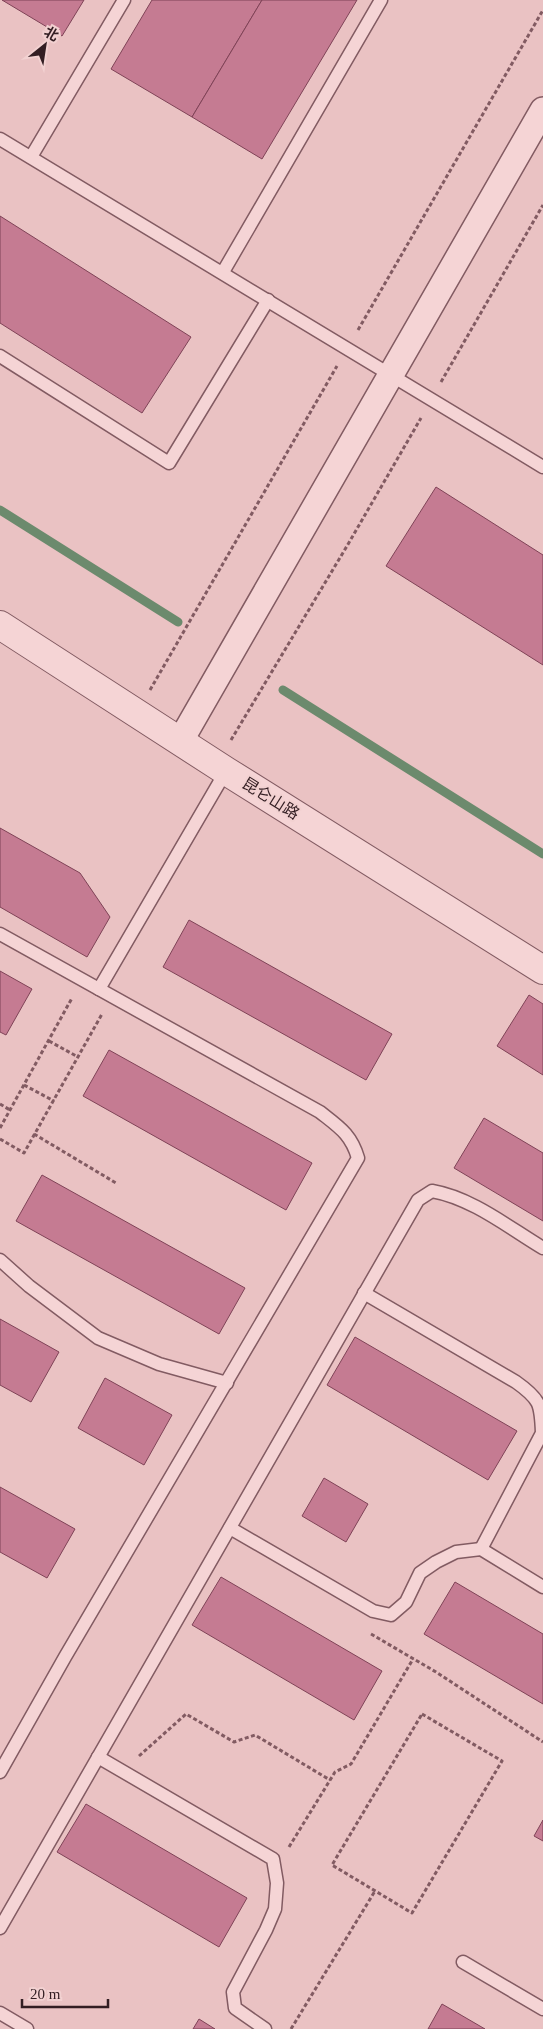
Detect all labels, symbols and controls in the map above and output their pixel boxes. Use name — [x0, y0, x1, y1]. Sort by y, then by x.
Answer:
north arrow — [20, 20, 70, 70]
text: 北 — [41, 24, 61, 44]
street label: 昆仑山路 — [239, 774, 302, 823]
scale bar — [22, 1976, 109, 2008]
text: 20 m — [30, 1986, 61, 2002]

